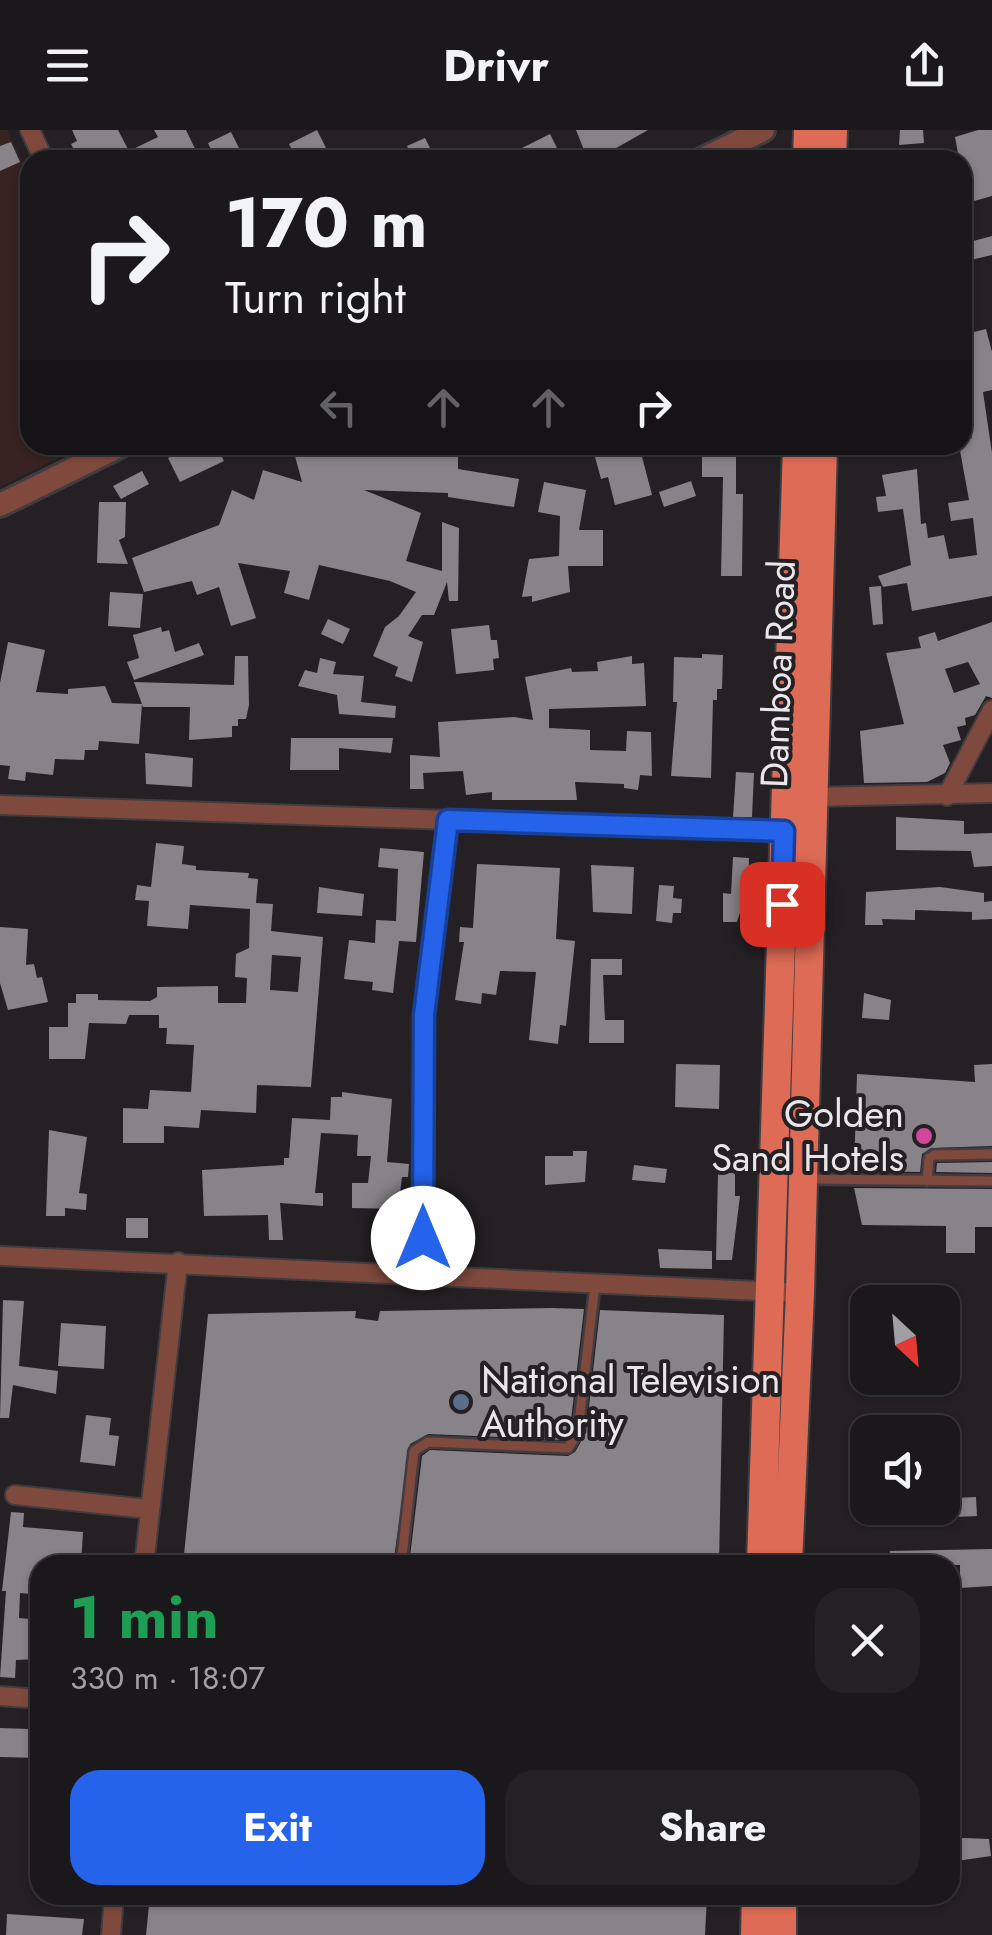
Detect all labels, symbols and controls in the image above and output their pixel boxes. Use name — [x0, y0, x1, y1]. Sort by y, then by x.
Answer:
text: Drivr — [443, 33, 549, 98]
icon: menu — [40, 38, 95, 93]
icon: share — [897, 38, 952, 93]
text: 170 m — [225, 172, 428, 273]
icon: right — [60, 190, 190, 320]
text: Turn right — [225, 265, 406, 330]
icon: left — [311, 380, 366, 435]
icon: ahead — [416, 380, 471, 435]
icon: ahead — [521, 380, 576, 435]
icon: right — [626, 380, 681, 435]
street label: Damboa Road — [746, 559, 809, 789]
pin — [740, 862, 825, 947]
icon: arrive — [755, 877, 810, 932]
place label: Golden Sand Hotels — [711, 1086, 904, 1185]
marker: Golden Sand Hotels — [913, 1125, 935, 1147]
position arrow — [371, 1186, 475, 1290]
north arrow — [850, 1285, 960, 1395]
map controls — [850, 1285, 960, 1525]
place label: National Television Authority — [481, 1352, 781, 1451]
marker: National Television Authority — [450, 1391, 472, 1413]
button: sound — [850, 1415, 960, 1525]
text: 1 min — [70, 1574, 219, 1661]
button: close — [815, 1588, 920, 1693]
text: 330 m · 18:07 — [70, 1655, 265, 1701]
button: Exit — [70, 1770, 485, 1885]
button: Share — [505, 1770, 920, 1885]

